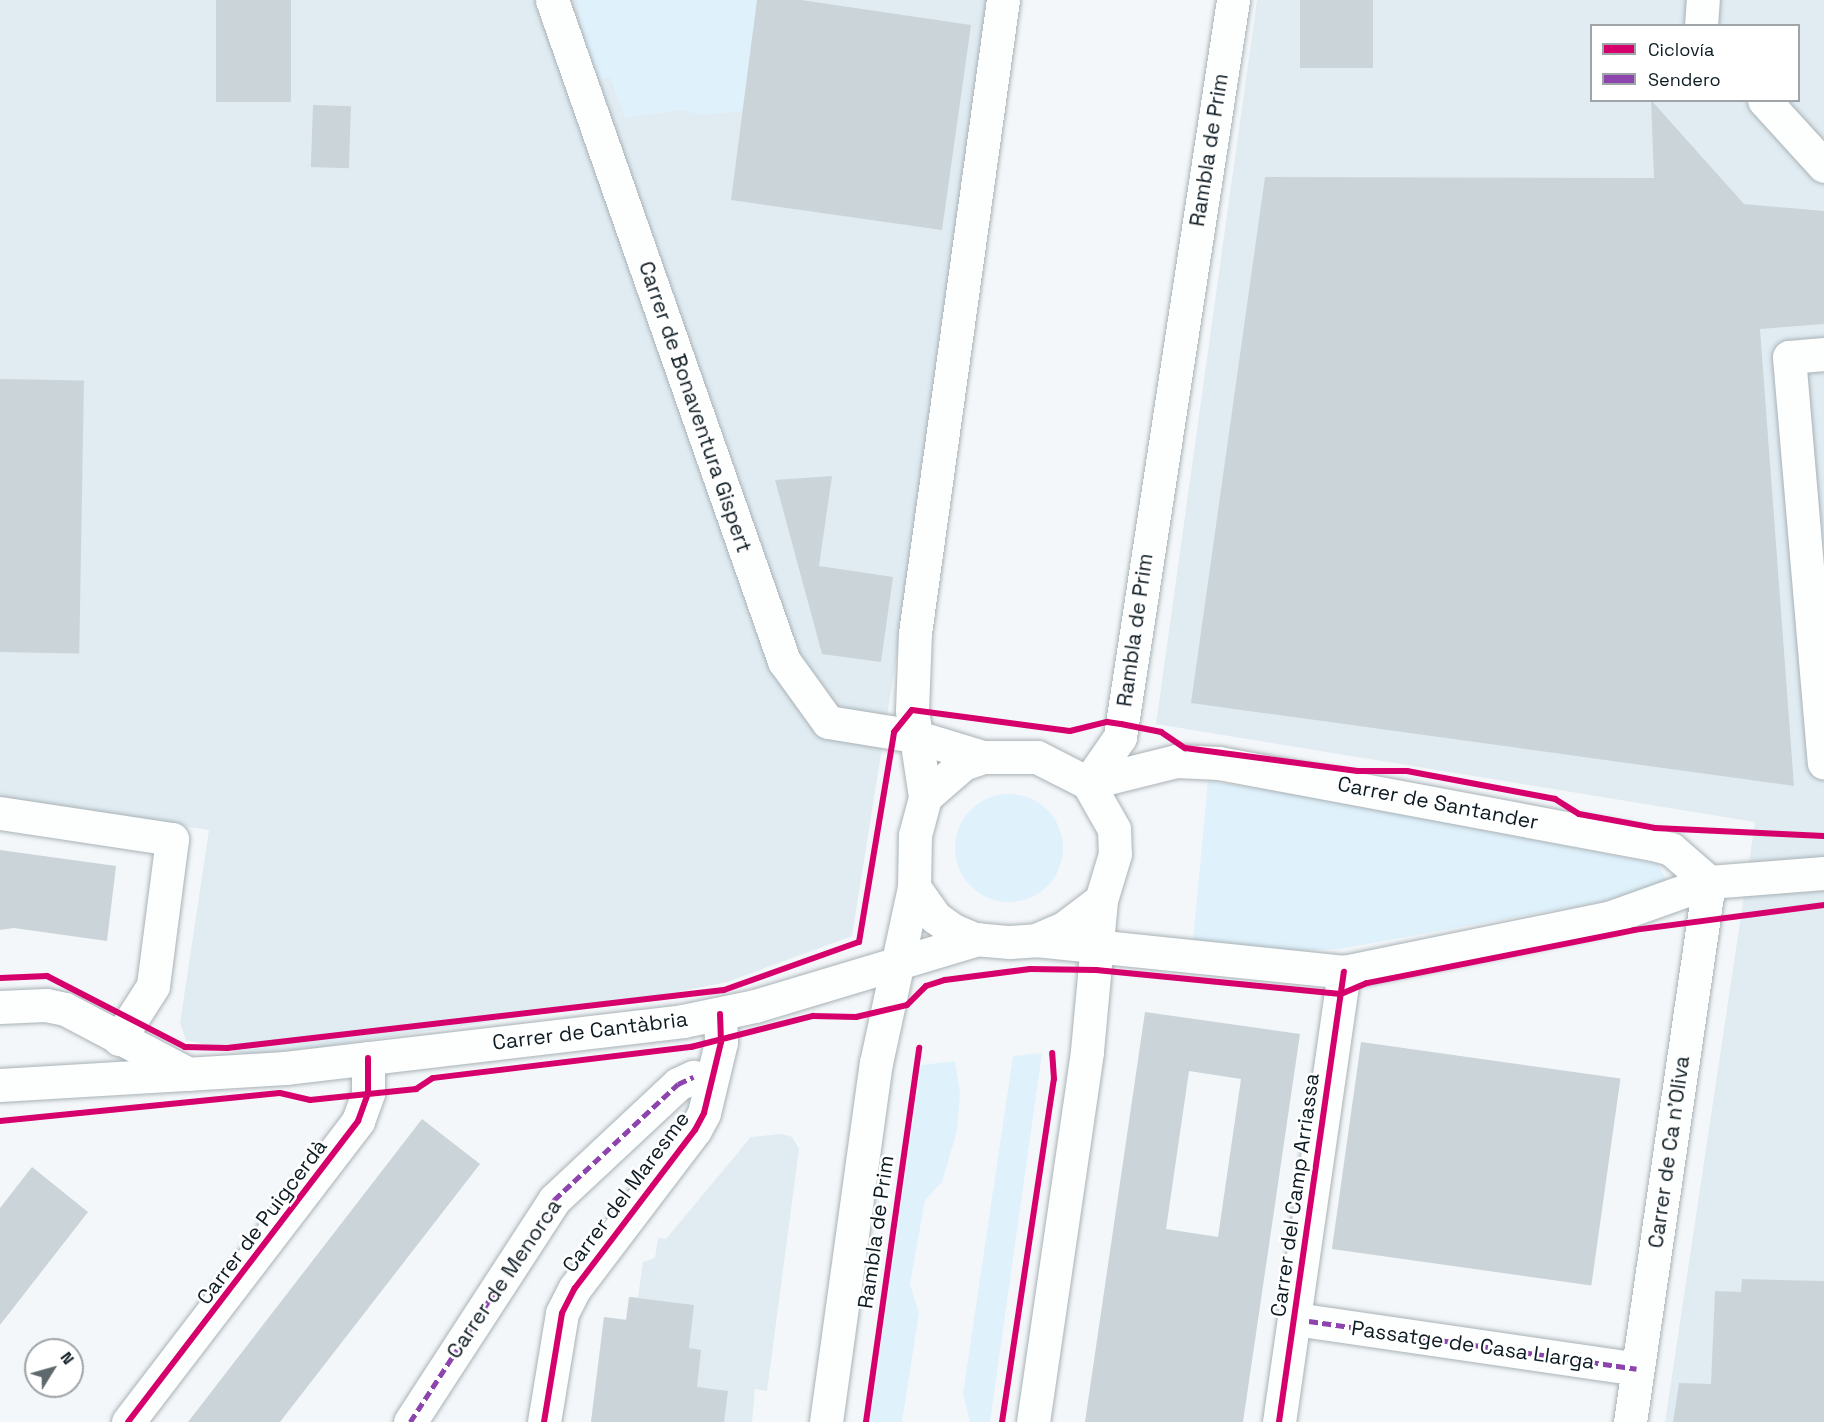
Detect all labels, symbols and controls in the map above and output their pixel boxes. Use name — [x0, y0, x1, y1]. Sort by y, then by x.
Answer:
legend — [1590, 24, 1800, 102]
text: Ciclovía — [1648, 38, 1714, 61]
text: Sendero — [1648, 68, 1721, 91]
street label: Rambla de Prim — [1184, 72, 1234, 228]
street label: Carrer de Bonaventura Gispert — [633, 258, 757, 556]
street label: Rambla de Prim — [1112, 552, 1158, 708]
street label: Carrer de Santander — [1335, 771, 1541, 835]
street label: Carrer de Cantàbria — [491, 1007, 689, 1055]
street label: Carrer de Ca n'Oliva — [1643, 1054, 1695, 1250]
street label: Carrer del Camp Arriassa — [1265, 1071, 1325, 1319]
street label: Carrer del Maresme — [557, 1107, 695, 1277]
street label: Carrer de Puigcerdà — [192, 1134, 332, 1310]
street label: Rambla de Prim — [853, 1154, 899, 1310]
street label: Carrer de Menorca — [441, 1195, 567, 1363]
street label: Passatge de Casa Llarga — [1350, 1315, 1596, 1375]
north arrow — [24, 1338, 84, 1398]
text: N — [56, 1347, 79, 1369]

